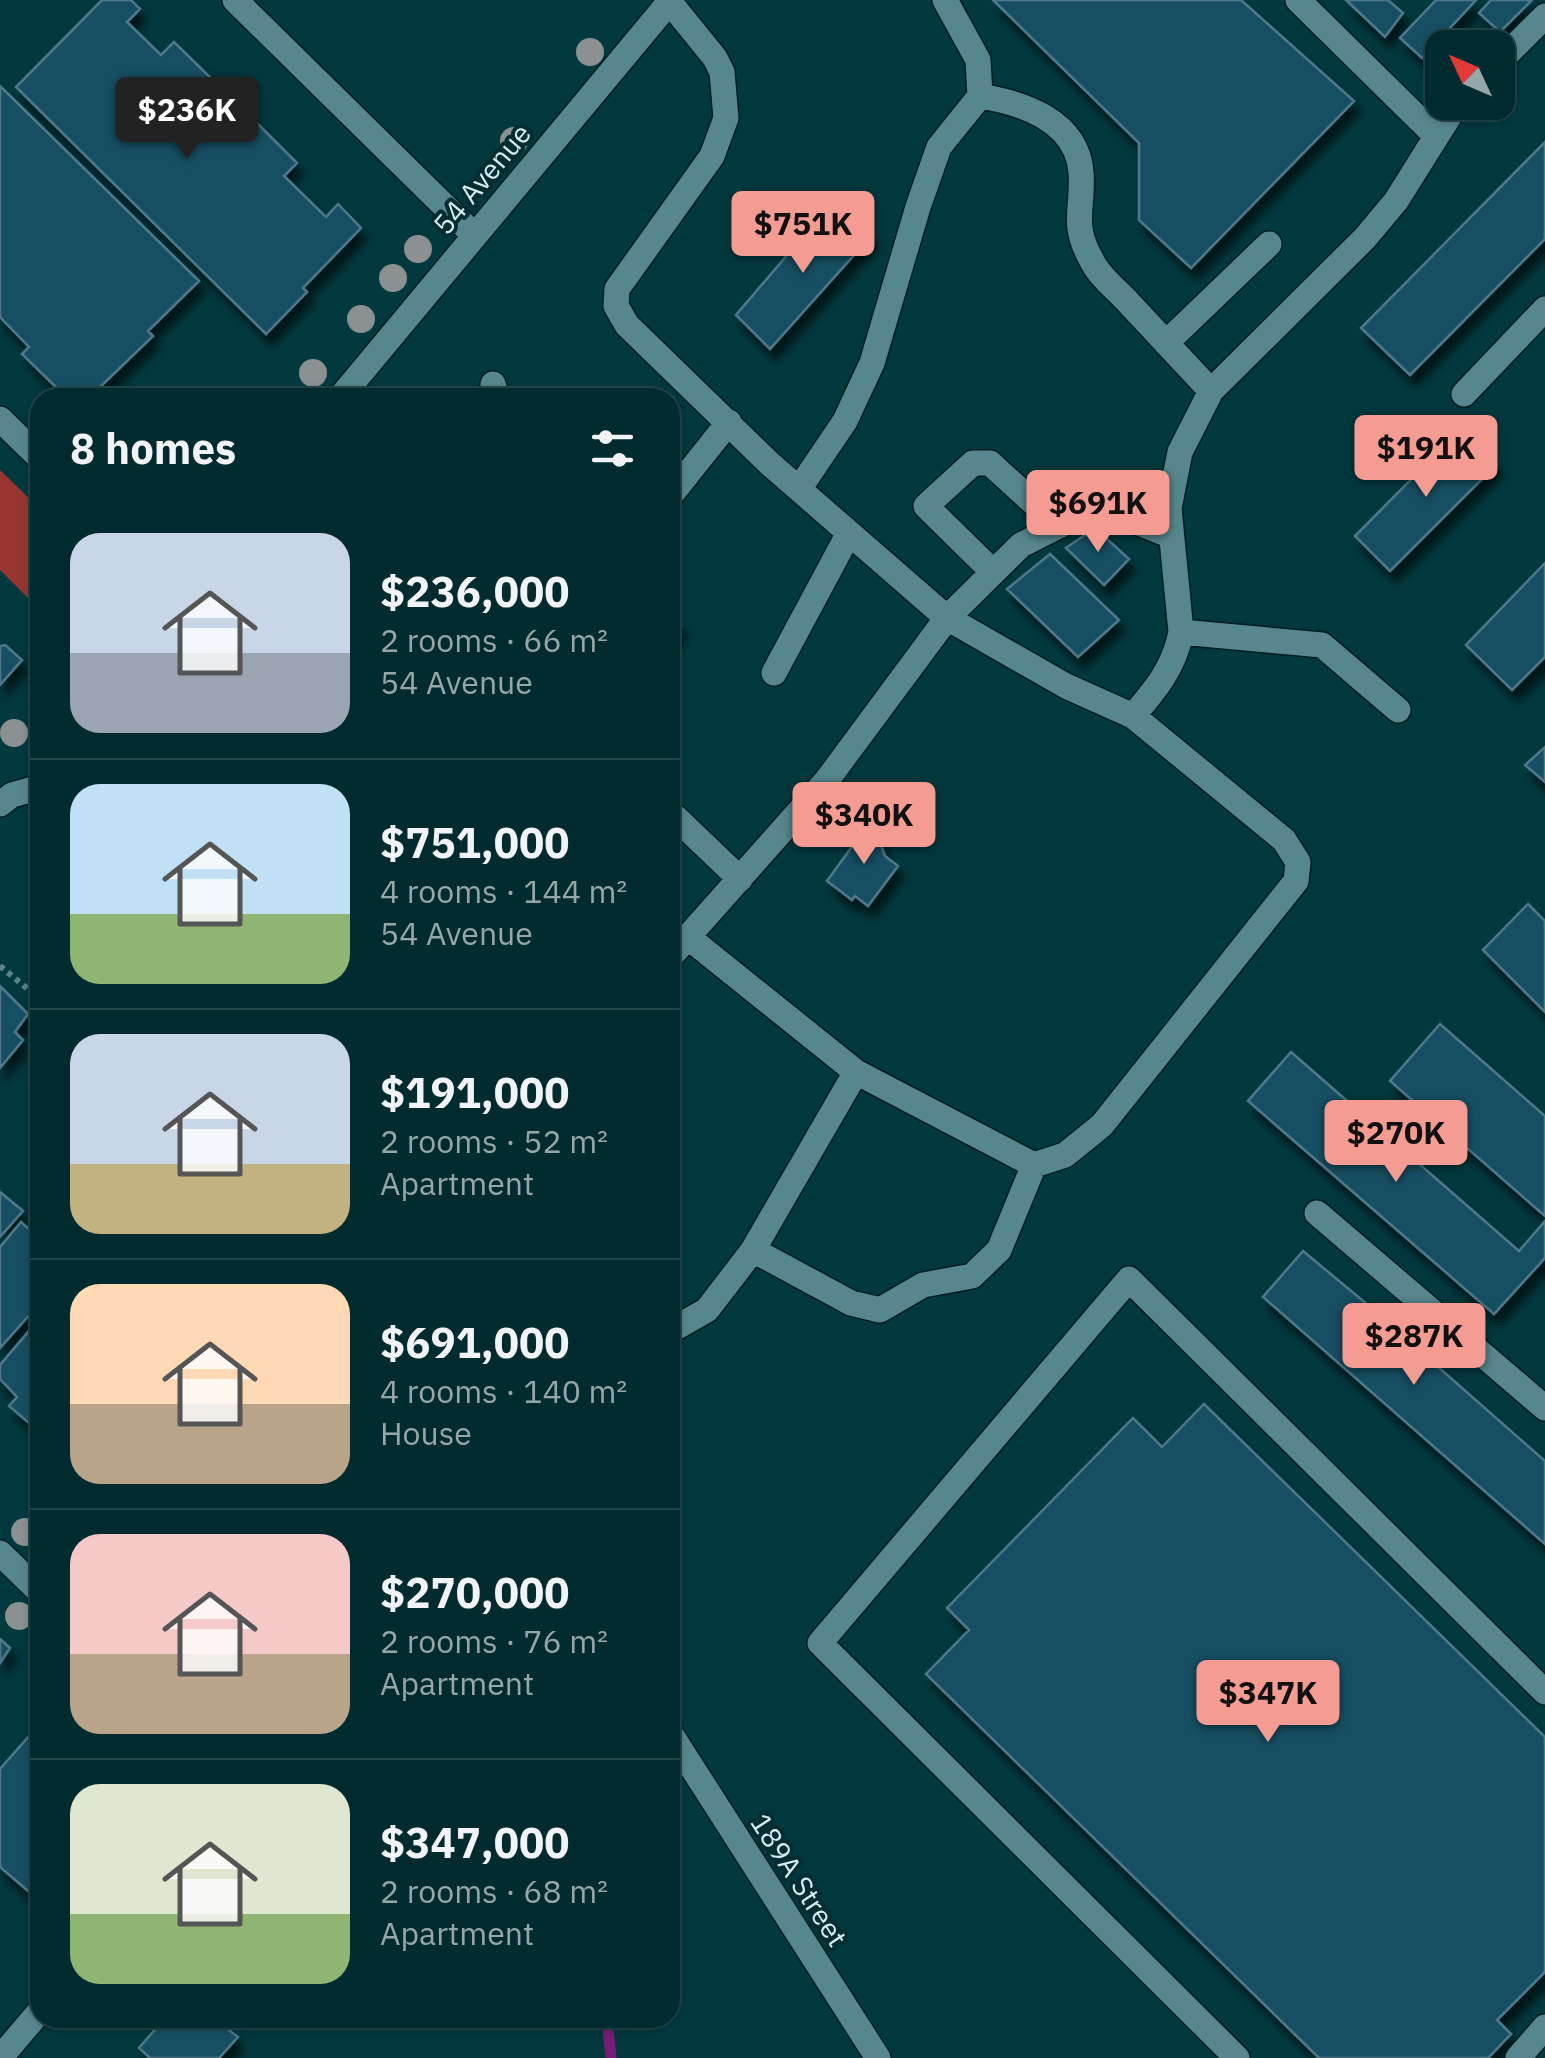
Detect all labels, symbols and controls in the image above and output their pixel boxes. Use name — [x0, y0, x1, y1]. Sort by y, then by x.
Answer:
north arrow — [1425, 30, 1515, 120]
map controls — [1425, 30, 1515, 120]
pin: $236K — [117, 77, 257, 162]
text: $236K — [137, 88, 237, 130]
street label: 54 Avenue — [424, 116, 539, 242]
pin: $751K — [733, 191, 873, 276]
text: $751K — [753, 202, 853, 244]
pin: $191K — [1356, 415, 1496, 500]
text: 8 homes — [70, 421, 236, 476]
icon: filters — [585, 421, 640, 476]
text: $191K — [1376, 426, 1476, 468]
pin: $691K — [1028, 470, 1168, 555]
text: $691K — [1048, 481, 1148, 523]
text: $236,000 — [380, 564, 569, 619]
icon: home — [150, 573, 270, 693]
text: 2 rooms · 66 m² — [380, 619, 608, 661]
text: 54 Avenue — [380, 661, 533, 703]
pin: $340K — [794, 782, 934, 867]
text: $340K — [814, 793, 914, 835]
text: $751,000 — [380, 815, 569, 870]
icon: home — [150, 824, 270, 944]
text: 4 rooms · 144 m² — [380, 870, 627, 912]
text: 54 Avenue — [380, 912, 533, 954]
text: $191,000 — [380, 1065, 569, 1120]
icon: home — [150, 1074, 270, 1194]
pin: $270K — [1326, 1100, 1466, 1185]
text: $270K — [1346, 1111, 1446, 1153]
text: 2 rooms · 52 m² — [380, 1120, 608, 1162]
text: Apartment — [380, 1162, 534, 1204]
pin: $287K — [1344, 1303, 1484, 1388]
text: $287K — [1364, 1314, 1464, 1356]
text: $691,000 — [380, 1315, 569, 1370]
icon: home — [150, 1324, 270, 1444]
text: 4 rooms · 140 m² — [380, 1370, 627, 1412]
text: House — [380, 1412, 472, 1454]
text: $270,000 — [380, 1565, 569, 1620]
icon: home — [150, 1574, 270, 1694]
text: 2 rooms · 76 m² — [380, 1620, 608, 1662]
pin: $347K — [1198, 1660, 1338, 1745]
text: Apartment — [380, 1662, 534, 1704]
text: $347K — [1218, 1671, 1318, 1713]
street label: 189A Street — [743, 1806, 856, 1953]
text: $347,000 — [380, 1815, 569, 1870]
icon: home — [150, 1824, 270, 1944]
text: 2 rooms · 68 m² — [380, 1870, 608, 1912]
text: Apartment — [380, 1912, 534, 1954]

